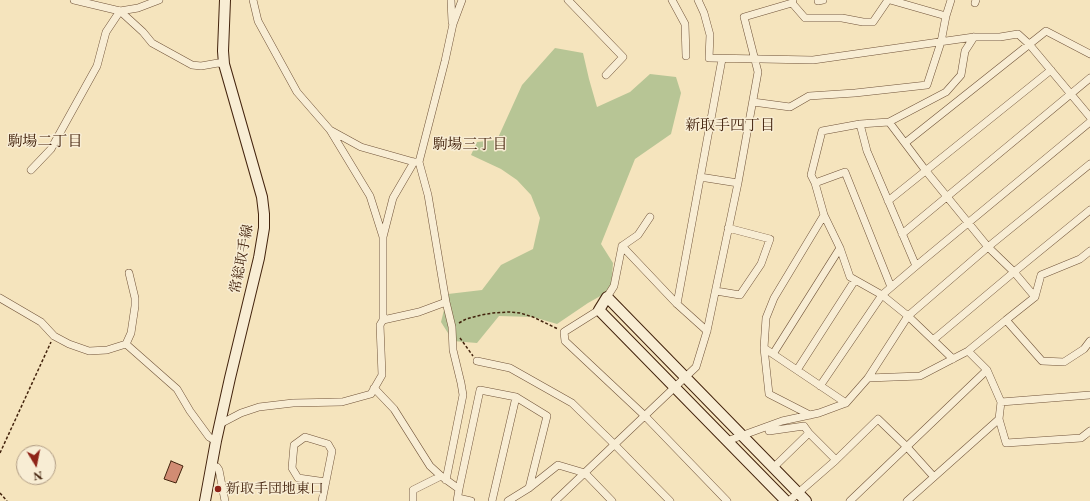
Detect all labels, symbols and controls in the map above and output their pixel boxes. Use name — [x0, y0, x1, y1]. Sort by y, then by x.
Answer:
district label: 新取手四丁目 — [685, 117, 775, 135]
district label: 駒場二丁目 — [8, 133, 82, 151]
district label: 駒場三丁目 — [433, 136, 507, 154]
street label: 常総取手線 — [227, 223, 257, 295]
north arrow — [16, 445, 56, 485]
text: N — [32, 468, 44, 483]
place label: 新取手団地東口 — [226, 481, 324, 497]
marker: 新取手団地東口 — [213, 484, 223, 494]

